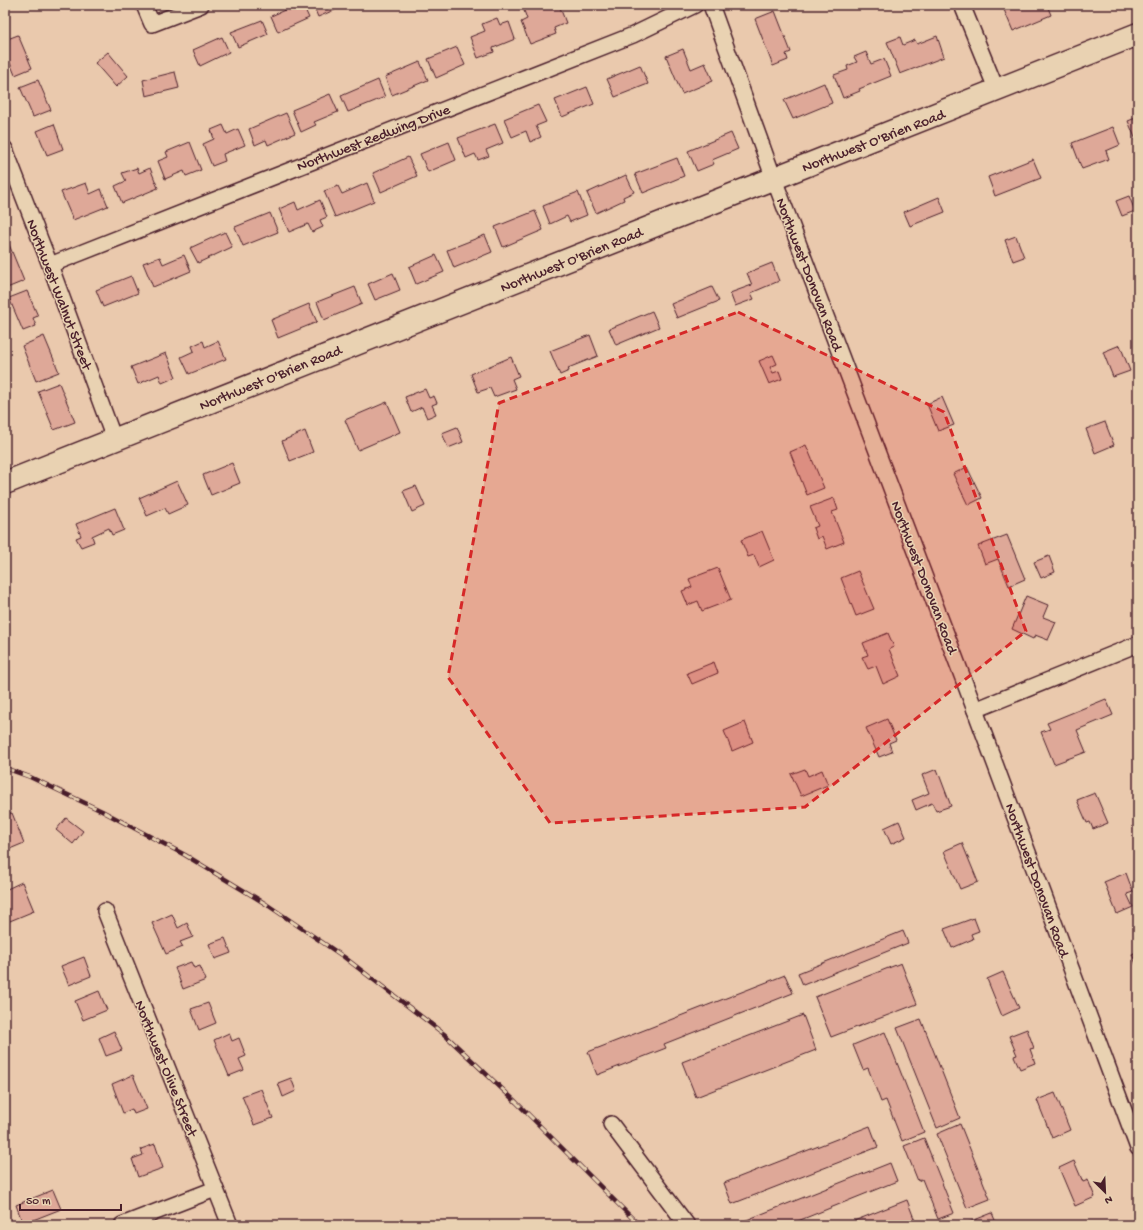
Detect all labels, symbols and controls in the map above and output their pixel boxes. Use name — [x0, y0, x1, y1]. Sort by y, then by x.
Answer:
street label: Northwest Redwing Drive — [294, 101, 453, 176]
street label: Northwest O'Brien Road — [800, 106, 949, 177]
street label: Northwest Donovan Road — [771, 196, 846, 355]
street label: Northwest Walnut Street — [21, 217, 96, 374]
street label: Northwest O'Brien Road — [498, 224, 647, 298]
street label: Northwest O'Brien Road — [197, 342, 346, 416]
street label: Northwest Donovan Road — [886, 499, 961, 658]
street label: Northwest Donovan Road — [1000, 801, 1073, 961]
street label: Northwest Olive Street — [130, 998, 201, 1141]
north arrow — [1085, 1172, 1125, 1212]
scale bar — [20, 1186, 121, 1212]
text: N — [1103, 1192, 1114, 1206]
text: 50 m — [26, 1195, 51, 1209]

